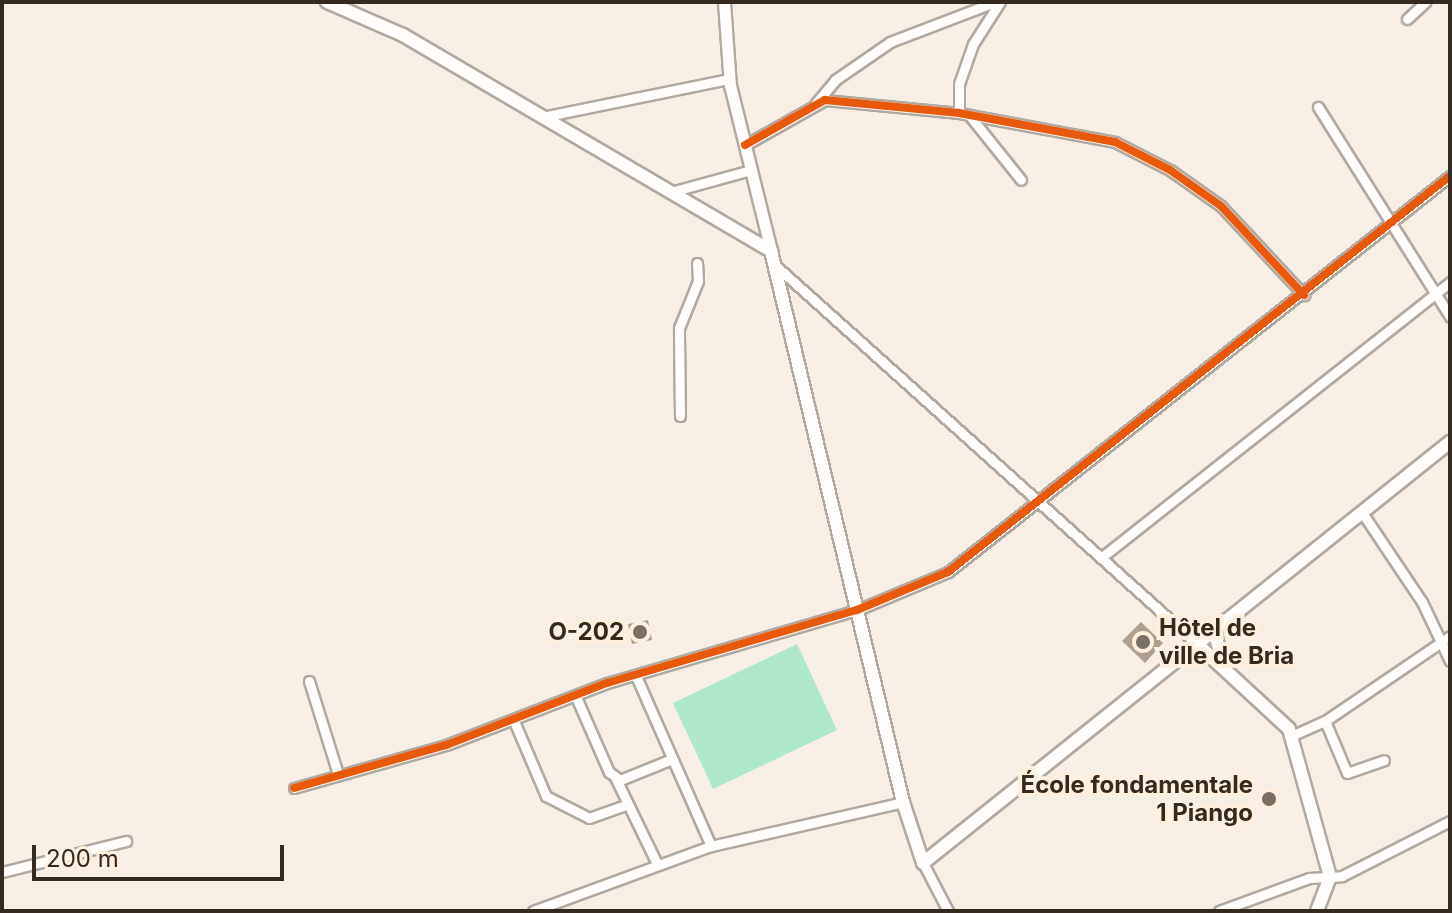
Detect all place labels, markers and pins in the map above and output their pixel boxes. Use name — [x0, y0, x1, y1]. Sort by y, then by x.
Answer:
place label: Hôtel de ville de Bria — [1159, 614, 1294, 670]
place label: O-202 — [548, 618, 624, 646]
marker: O-202 — [631, 623, 649, 641]
marker: Hôtel de ville de Bria — [1134, 633, 1152, 651]
place label: École fondamentale 1 Piango — [1021, 771, 1253, 827]
marker: École fondamentale 1 Piango — [1260, 790, 1278, 808]

